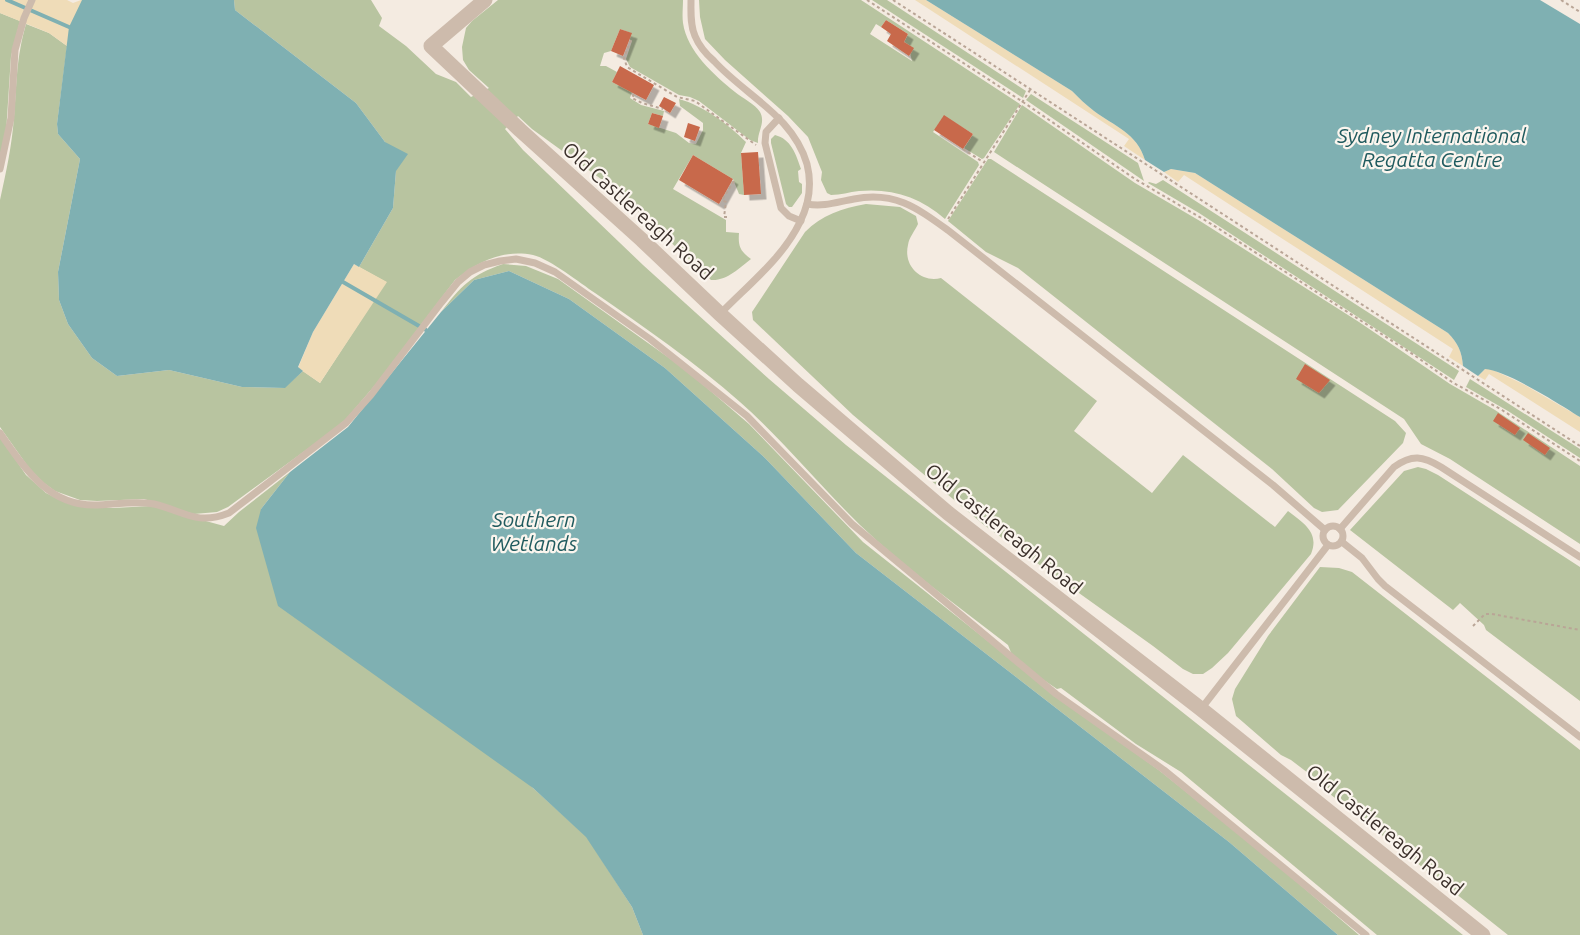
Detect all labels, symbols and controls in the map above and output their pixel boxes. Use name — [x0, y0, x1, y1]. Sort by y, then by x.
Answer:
water label: Sydney International Regatta Centre — [1336, 123, 1527, 171]
street label: Old Castlereagh Road — [558, 137, 718, 284]
street label: Old Castlereagh Road — [921, 458, 1087, 599]
water label: Southern Wetlands — [491, 507, 577, 555]
street label: Old Castlereagh Road — [1302, 759, 1468, 900]

